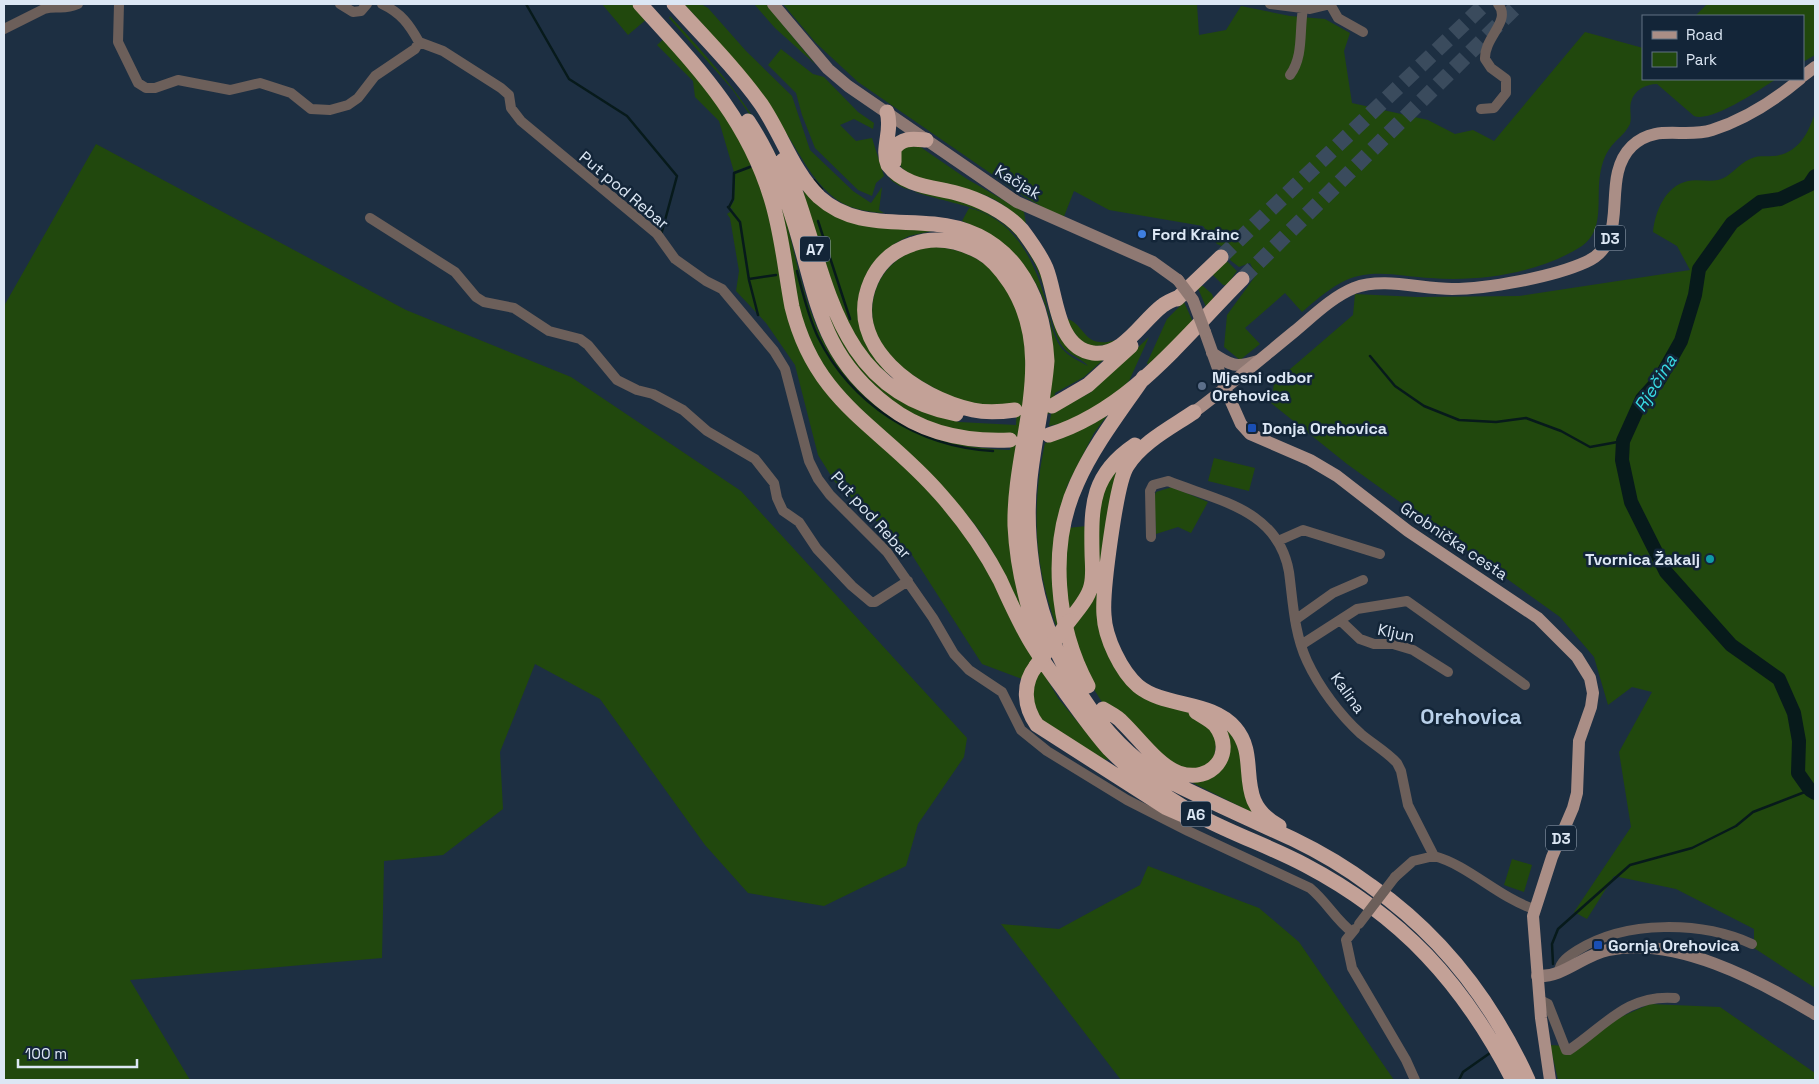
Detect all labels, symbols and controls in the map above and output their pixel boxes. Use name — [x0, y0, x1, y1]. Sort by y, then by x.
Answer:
legend — [1642, 15, 1804, 80]
text: Road — [1686, 25, 1723, 44]
text: Park — [1686, 50, 1717, 69]
street label: Put pod Rebar — [575, 146, 673, 234]
street label: Kačjak — [991, 160, 1045, 204]
place label: Ford Krainc — [1152, 224, 1240, 245]
road number: D3 — [1595, 226, 1625, 250]
marker: Ford Krainc — [1136, 228, 1148, 240]
road number: A7 — [800, 236, 830, 262]
water label: Rječina — [1629, 350, 1682, 416]
place label: Mjesni odbor Orehovica — [1212, 367, 1313, 406]
marker: Mjesni odbor Orehovica — [1196, 380, 1208, 392]
place label: Donja Orehovica — [1262, 418, 1387, 439]
marker: Donja Orehovica — [1246, 422, 1258, 434]
street label: Put pod Rebar — [826, 467, 916, 563]
street label: Grobnička cesta — [1396, 497, 1512, 585]
place label: Tvornica Žakalj — [1585, 549, 1700, 570]
marker: Tvornica Žakalj — [1704, 553, 1716, 565]
street label: Kljun — [1376, 619, 1416, 647]
street label: Kalina — [1326, 668, 1370, 718]
district label: Orehovica — [1420, 703, 1522, 730]
road number: A6 — [1181, 802, 1211, 826]
road number: D3 — [1546, 826, 1576, 850]
place label: Gornja Orehovica — [1608, 935, 1739, 956]
marker: Gornja Orehovica — [1592, 939, 1604, 951]
scale bar — [18, 1036, 136, 1068]
text: 100 m — [25, 1044, 67, 1063]

